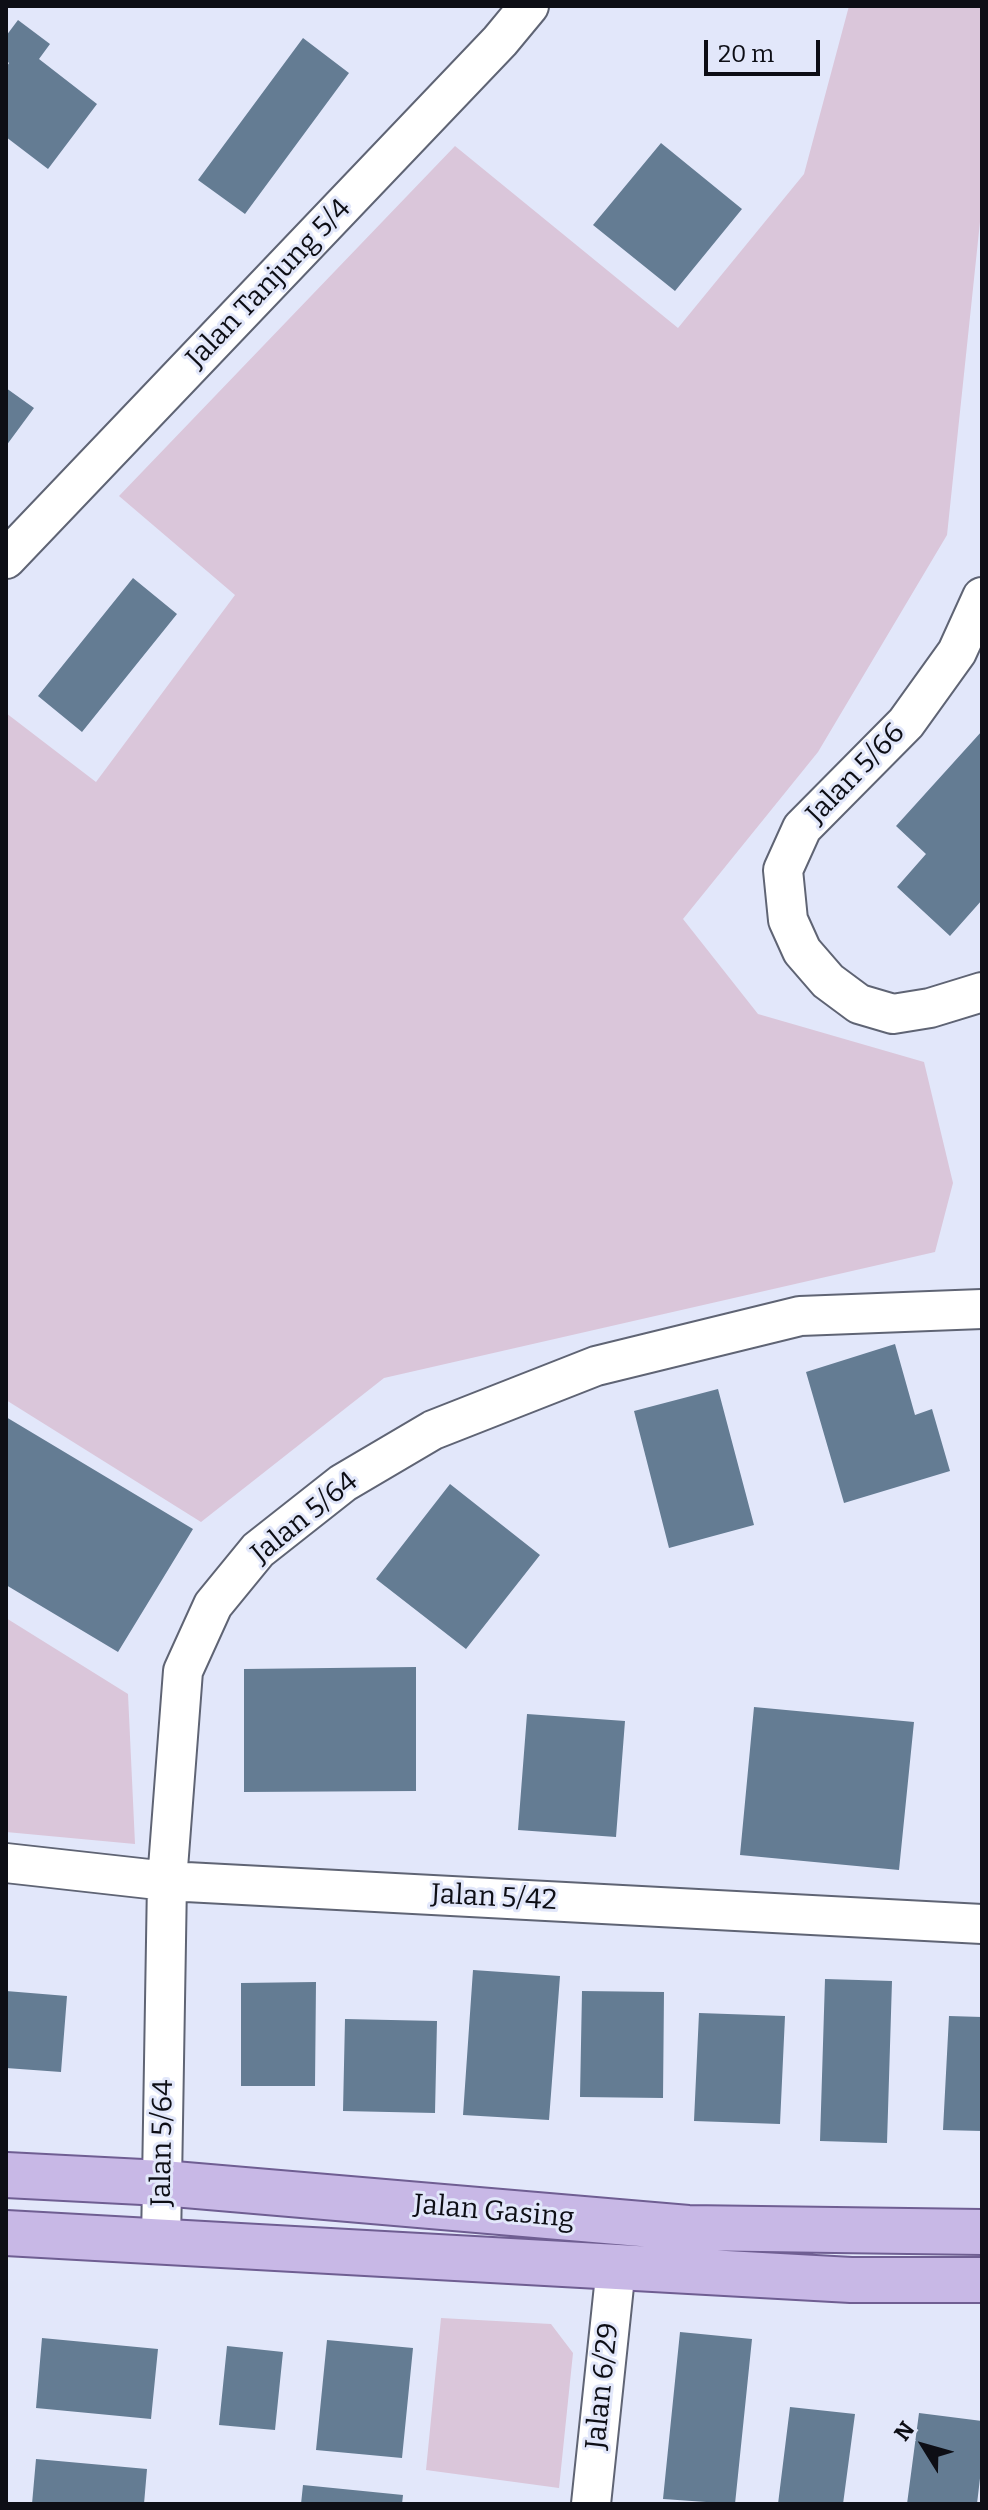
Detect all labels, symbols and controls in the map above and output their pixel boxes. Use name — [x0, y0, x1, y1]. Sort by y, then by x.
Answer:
scale bar — [708, 24, 824, 74]
text: 20 m — [718, 40, 774, 68]
street label: Jalan Tanjung 5/4 — [180, 192, 358, 376]
street label: Jalan 5/66 — [800, 717, 912, 831]
street label: Jalan 5/64 — [245, 1465, 365, 1571]
street label: Jalan 5/42 — [430, 1878, 558, 1918]
street label: Jalan 5/64 — [145, 2079, 181, 2207]
street label: Jalan Gasing — [412, 2188, 576, 2236]
street label: Jalan 6/29 — [580, 2321, 626, 2451]
north arrow — [884, 2406, 964, 2486]
text: N — [889, 2416, 920, 2446]

